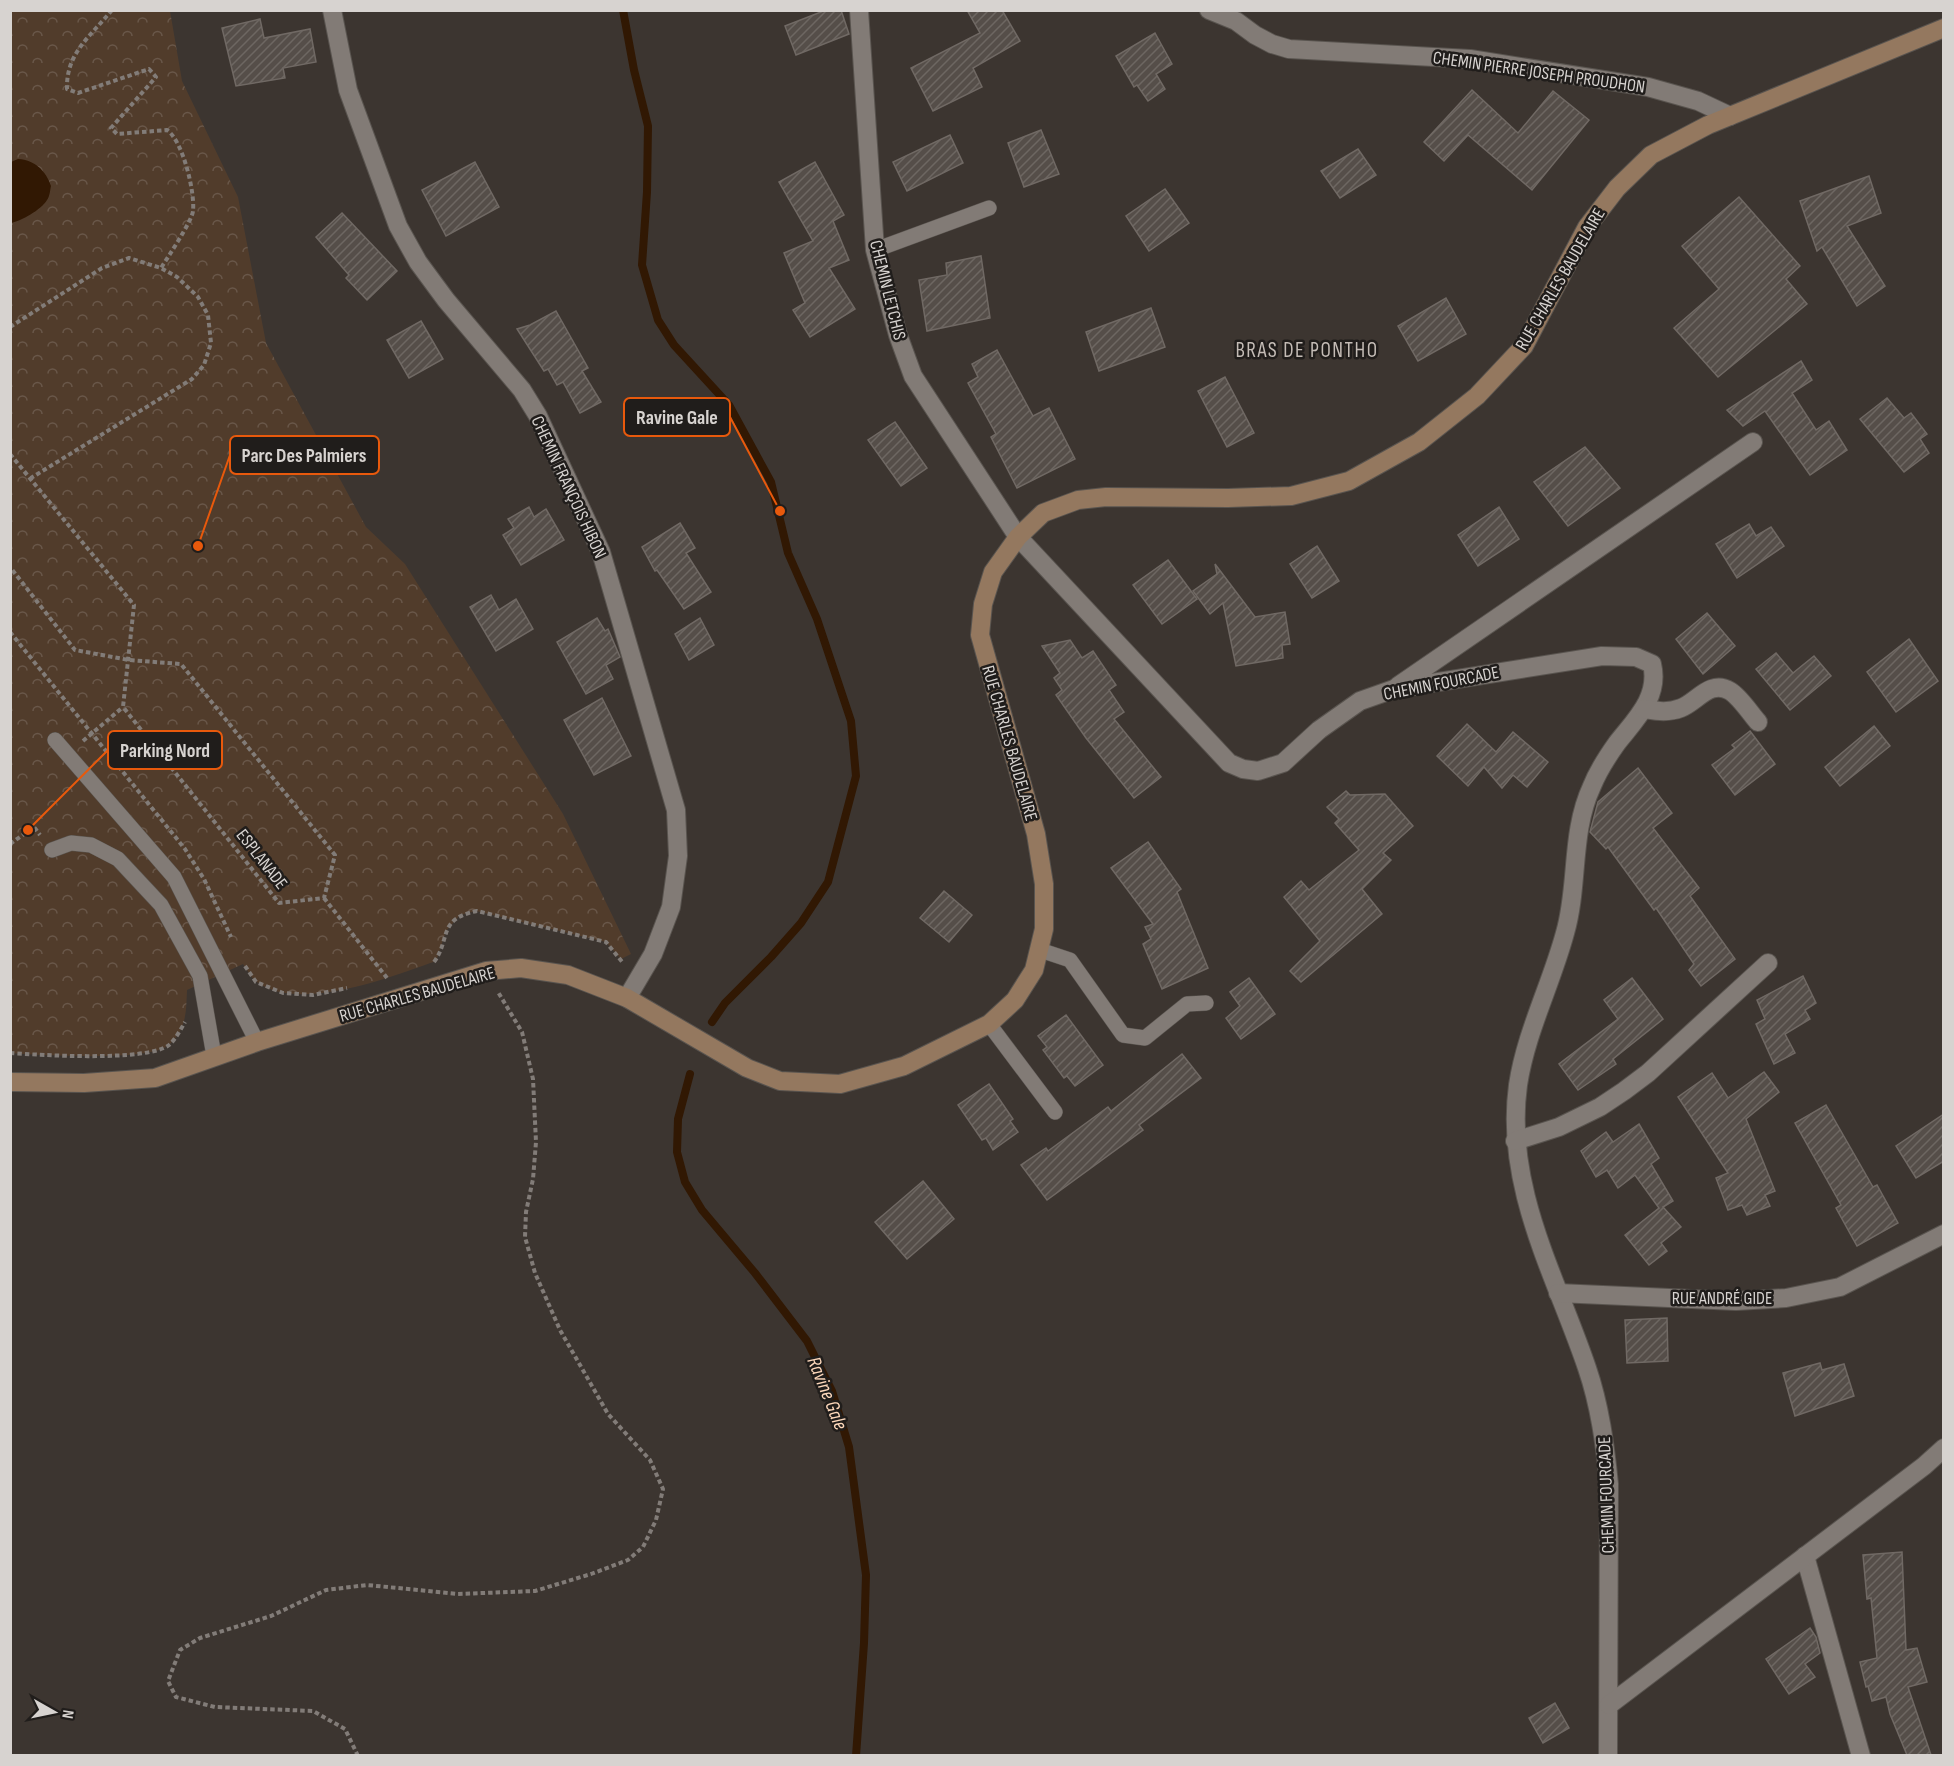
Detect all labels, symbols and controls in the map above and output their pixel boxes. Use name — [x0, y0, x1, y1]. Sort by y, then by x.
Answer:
street label: CHEMIN PIERRE JOSEPH PROUDHON — [1431, 47, 1646, 98]
street label: RUE CHARLES BAUDELAIRE — [1511, 204, 1610, 354]
street label: CHEMIN LETCHIS — [865, 238, 910, 342]
district label: BRAS DE PONTHO — [1236, 338, 1379, 363]
callout: Ravine Gale — [624, 398, 730, 436]
text: Ravine Gale — [636, 406, 718, 430]
street label: CHEMIN FRANÇOIS HIBON — [526, 413, 611, 562]
callout: Parc Des Palmiers — [230, 436, 379, 474]
text: Parc Des Palmiers — [242, 444, 367, 468]
street label: CHEMIN FOURCADE — [1382, 662, 1501, 705]
street label: RUE CHARLES BAUDELAIRE — [977, 663, 1042, 823]
callout: Parking Nord — [108, 731, 222, 769]
text: Parking Nord — [120, 739, 210, 763]
street label: ESPLANADE — [232, 825, 292, 894]
street label: RUE CHARLES BAUDELAIRE — [337, 962, 497, 1027]
street label: RUE ANDRÉ GIDE — [1672, 1288, 1772, 1309]
water label: Ravine Gale — [802, 1353, 853, 1434]
street label: CHEMIN FOURCADE — [1594, 1436, 1619, 1554]
north arrow — [24, 1682, 84, 1742]
text: N — [57, 1708, 77, 1720]

